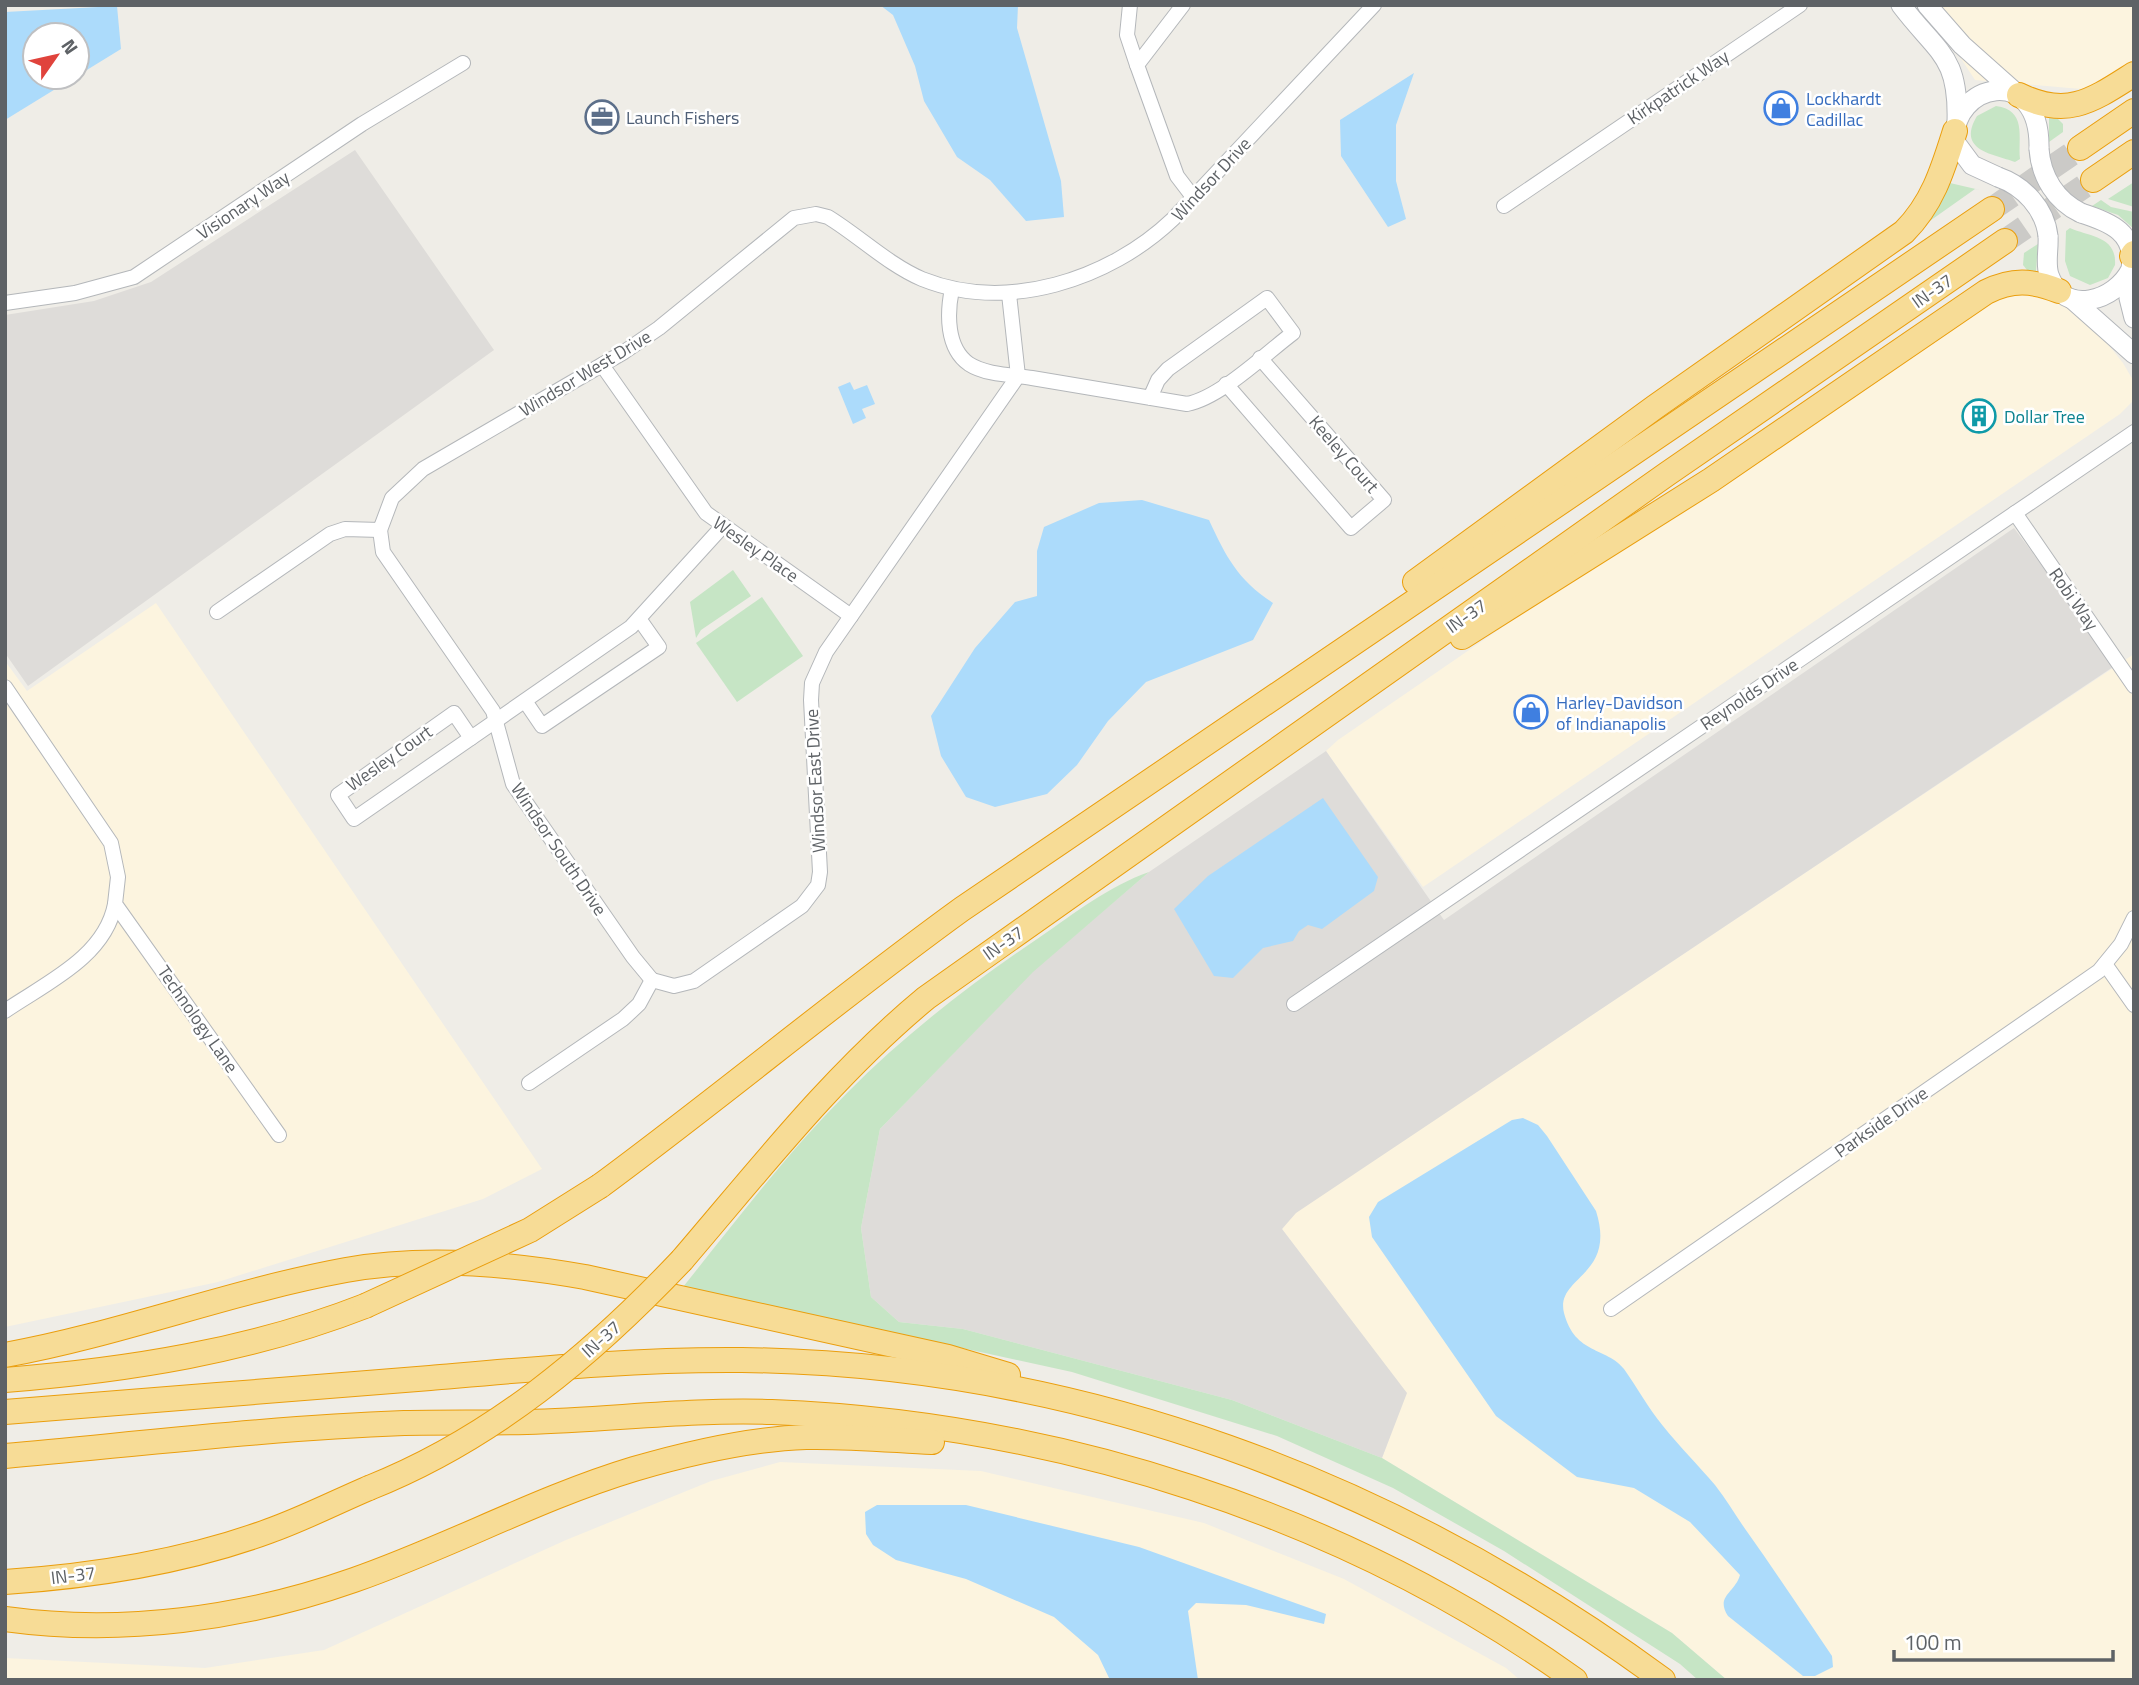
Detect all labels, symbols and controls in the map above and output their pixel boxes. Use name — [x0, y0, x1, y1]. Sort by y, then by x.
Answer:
north arrow — [21, 21, 91, 91]
text: N — [55, 33, 86, 60]
street label: Kirkpatrick Way — [1622, 43, 1735, 131]
place label: Lockhardt Cadillac — [1806, 85, 1882, 133]
shop icon: Lockhardt Cadillac — [1762, 89, 1800, 127]
office icon: Launch Fishers — [583, 98, 621, 136]
place label: Launch Fishers — [626, 104, 739, 131]
street label: Windsor Drive — [1165, 131, 1257, 227]
street label: Visionary Way — [191, 164, 295, 246]
street label: IN-37 — [1906, 267, 1958, 315]
street label: Windsor West Drive — [514, 323, 656, 423]
building icon: Dollar Tree — [1960, 397, 1998, 435]
place label: Dollar Tree — [2004, 403, 2085, 430]
street label: Keeley Court — [1303, 409, 1386, 499]
street label: Wesley Place — [708, 509, 804, 589]
street label: Robi Way — [2043, 562, 2106, 636]
street label: IN-37 — [1440, 592, 1492, 640]
street label: Reynolds Drive — [1695, 651, 1803, 737]
place label: Harley-Davidson of Indianapolis — [1556, 689, 1683, 737]
shop icon: Harley-Davidson of Indianapolis — [1512, 693, 1550, 731]
street label: Windsor East Drive — [798, 708, 832, 854]
street label: Wesley Court — [340, 718, 438, 798]
street label: Windsor South Drive — [504, 777, 614, 921]
street label: IN-37 — [977, 919, 1029, 967]
street label: Technology Lane — [151, 960, 245, 1078]
street label: Parkside Drive — [1829, 1080, 1933, 1164]
street label: IN-37 — [575, 1314, 627, 1364]
street label: IN-37 — [49, 1559, 97, 1591]
scale bar — [1894, 1618, 2113, 1662]
text: 100 m — [1904, 1626, 1961, 1658]

